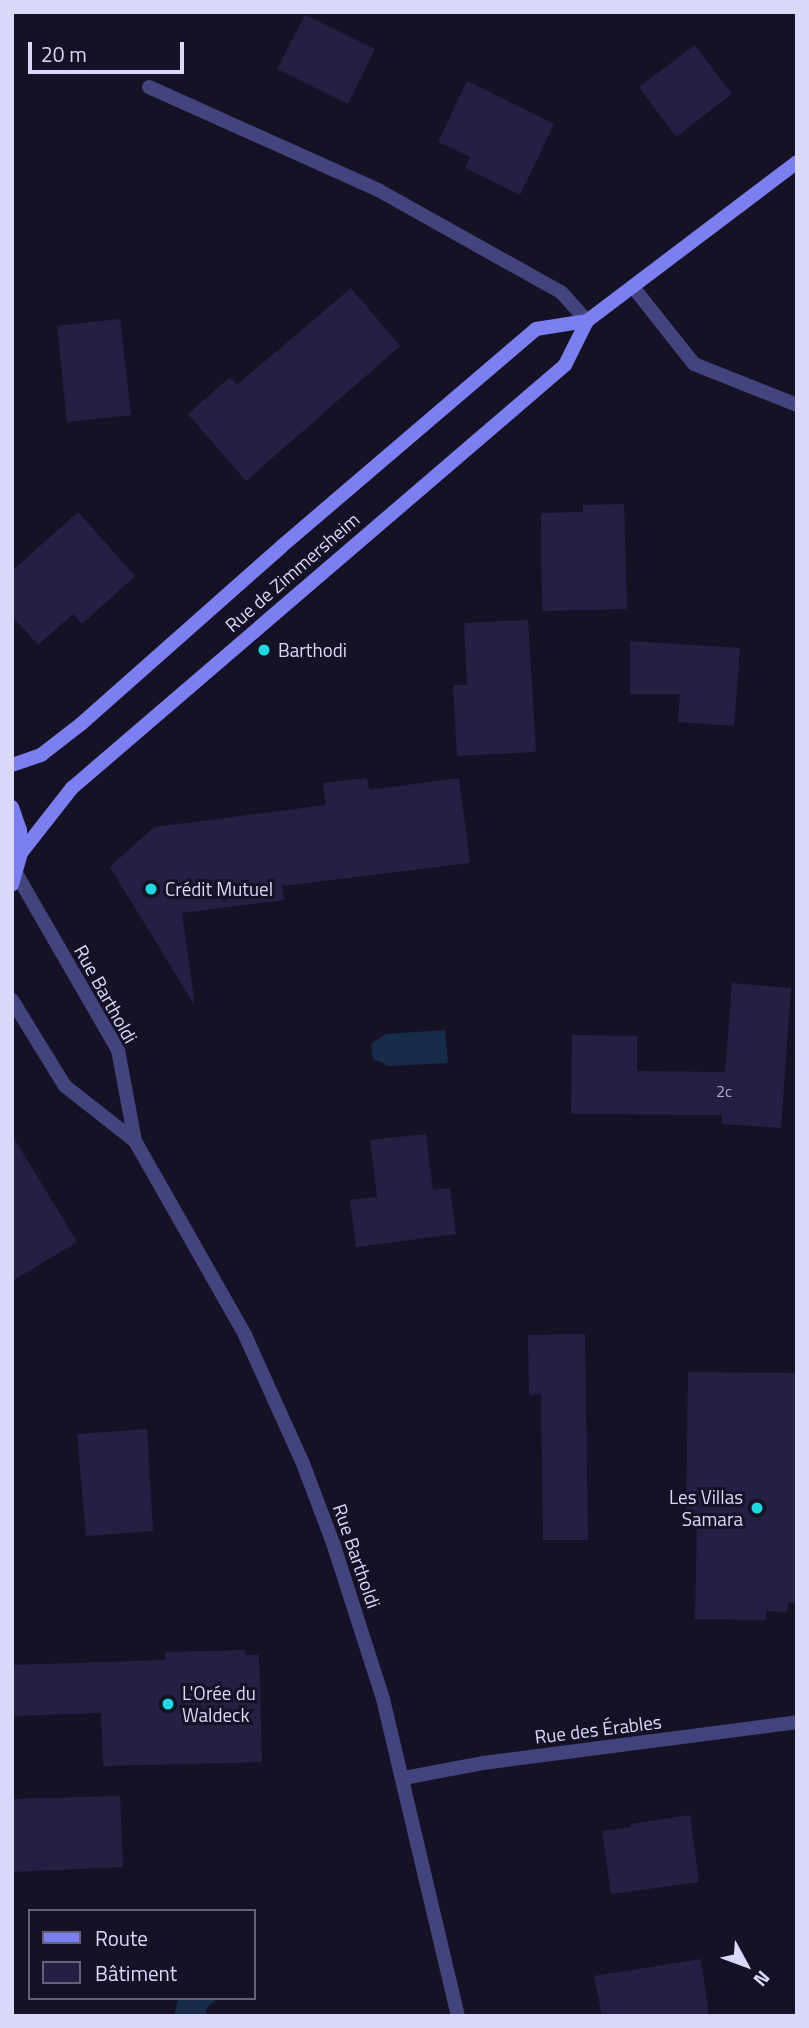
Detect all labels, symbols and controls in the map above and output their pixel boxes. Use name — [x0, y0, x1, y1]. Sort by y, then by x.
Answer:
scale bar — [32, 28, 187, 72]
text: 20 m — [41, 38, 87, 70]
street label: Rue de Zimmersheim — [220, 508, 364, 636]
place label: Barthodi — [278, 639, 347, 661]
marker: Barthodi — [256, 642, 272, 658]
place label: Crédit Mutuel — [165, 878, 273, 900]
marker: Crédit Mutuel — [143, 881, 159, 897]
street label: Rue Bartholdi — [70, 941, 142, 1047]
house number: 2c — [716, 1081, 732, 1101]
place label: Les Villas Samara — [669, 1486, 743, 1530]
marker: Les Villas Samara — [749, 1500, 765, 1516]
street label: Rue Bartholdi — [329, 1501, 385, 1611]
place label: L'Orée du Waldeck — [182, 1682, 256, 1726]
marker: L'Orée du Waldeck — [160, 1696, 176, 1712]
street label: Rue des Érables — [533, 1710, 663, 1748]
legend — [28, 1909, 256, 2000]
text: Route — [95, 1922, 148, 1954]
north arrow — [711, 1930, 781, 2000]
text: Bâtiment — [95, 1957, 177, 1989]
text: N — [747, 1965, 777, 1994]

